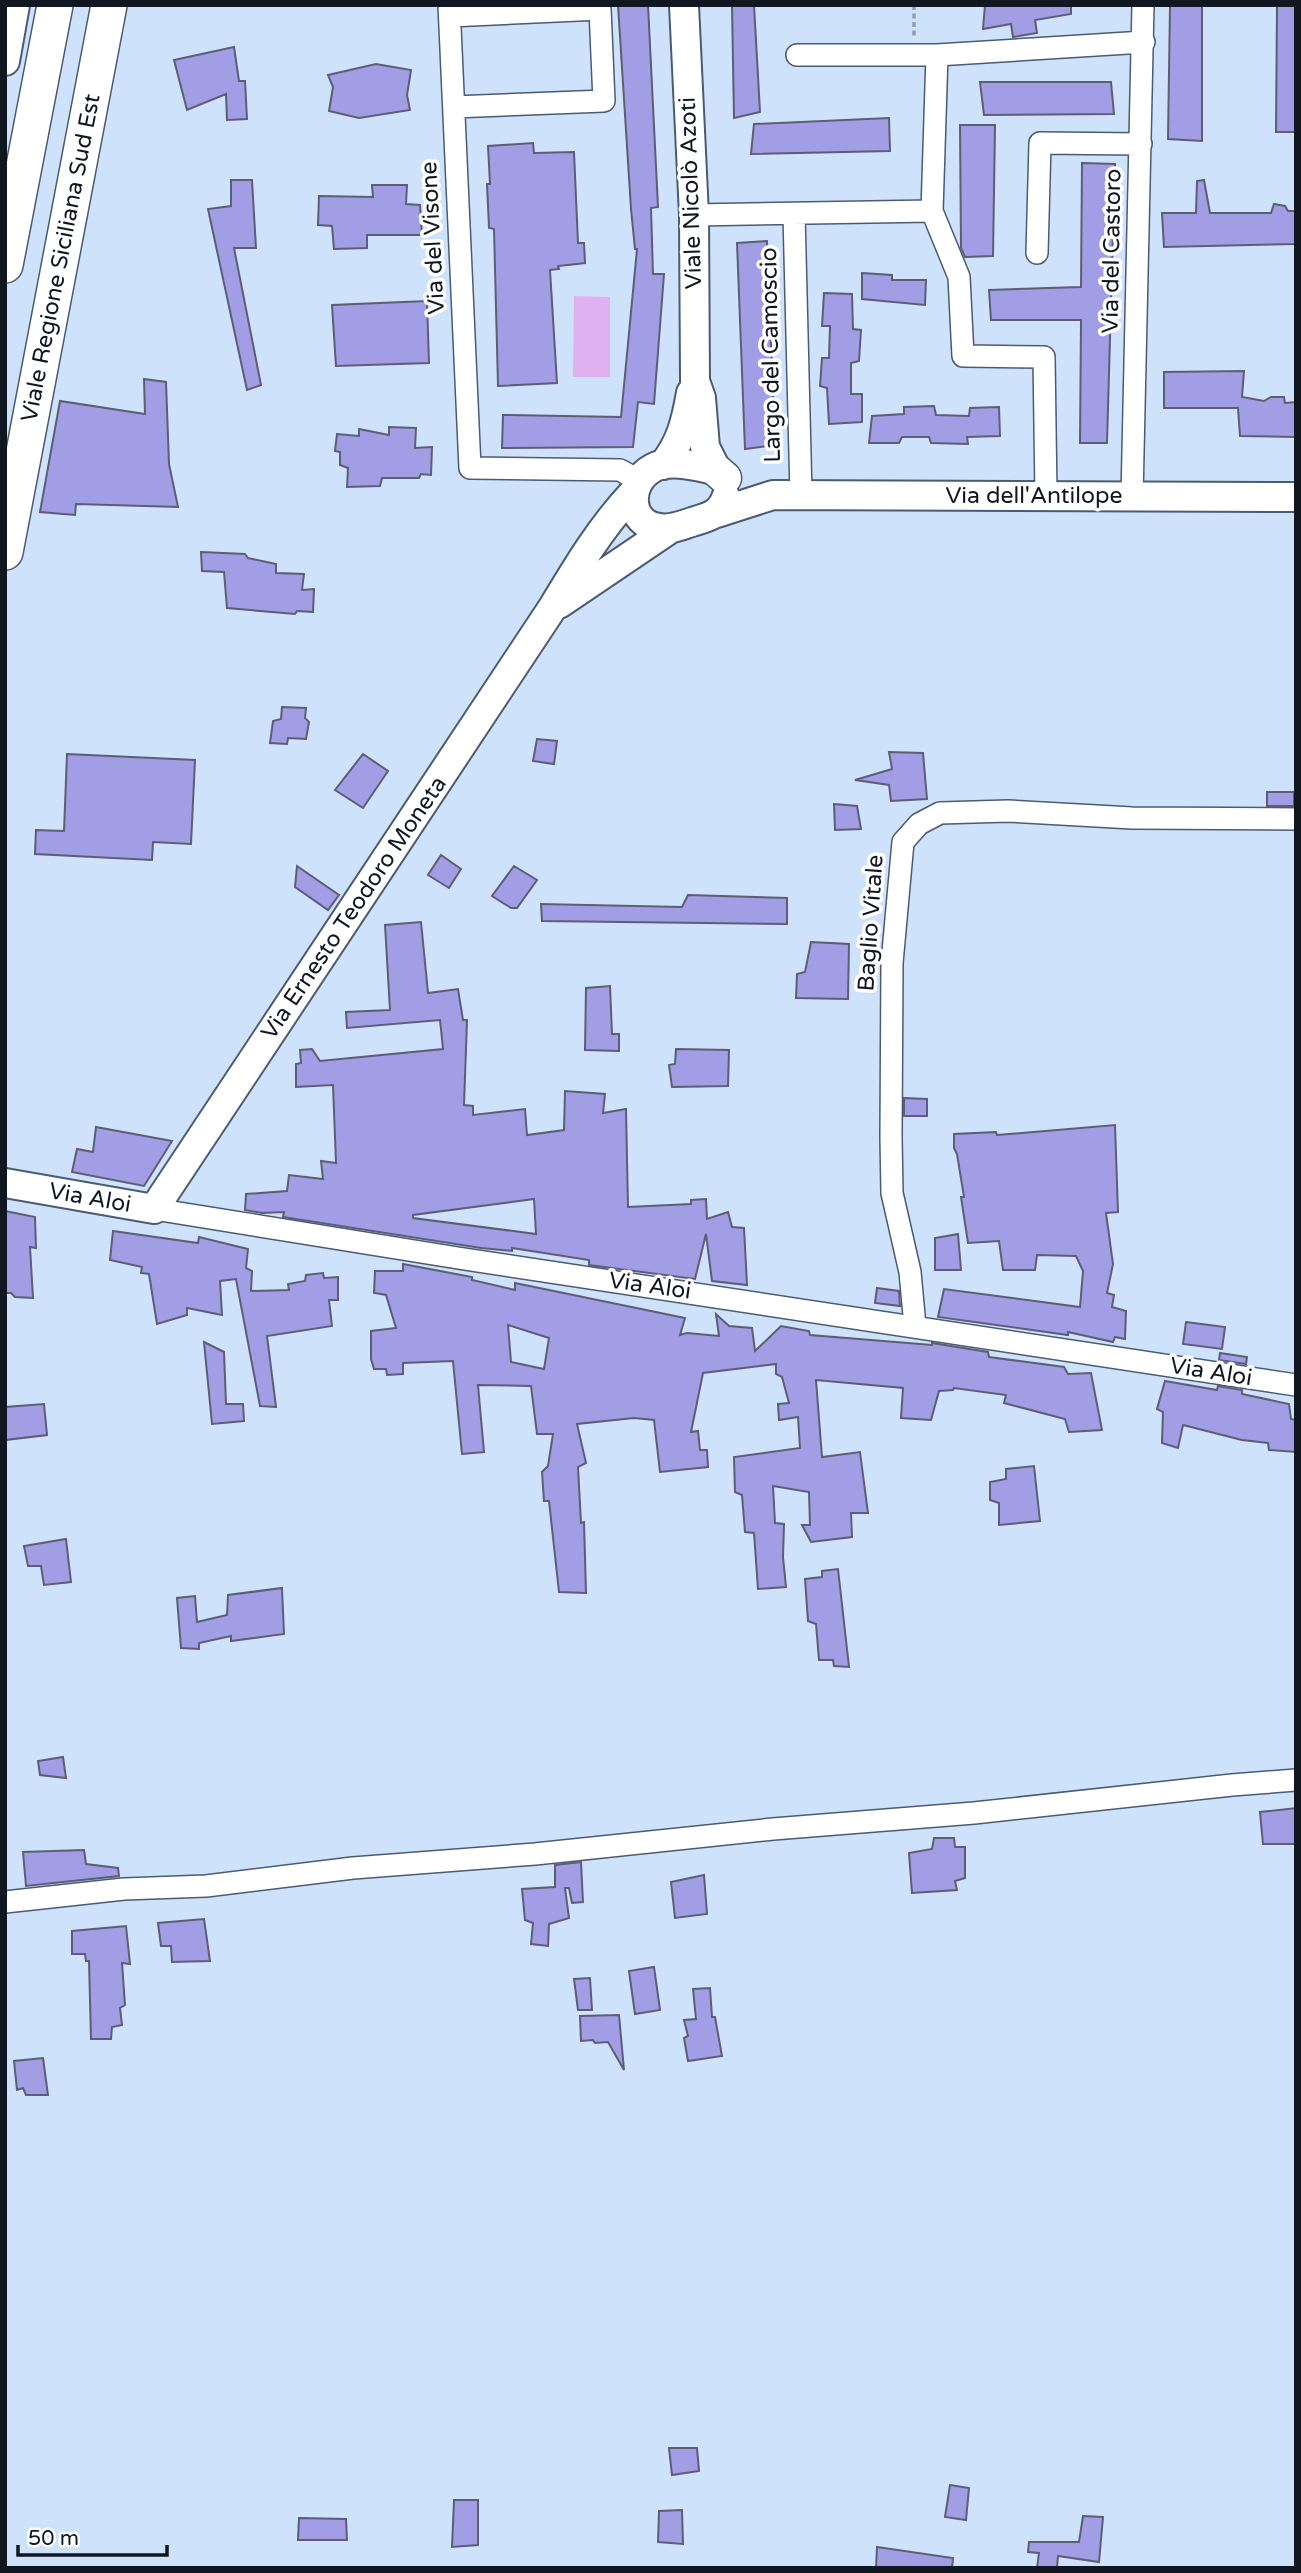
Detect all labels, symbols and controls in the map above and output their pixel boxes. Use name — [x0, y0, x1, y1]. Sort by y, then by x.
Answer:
street label: Viale Regione Siciliana Sud Est — [15, 91, 107, 424]
street label: Viale Nicolò Azoti — [674, 97, 708, 289]
street label: Via del Visone — [415, 161, 451, 315]
street label: Via del Castoro — [1097, 169, 1127, 333]
street label: Largo del Camoscio — [755, 247, 787, 463]
street label: Via dell'Antilope — [946, 482, 1122, 510]
street label: Via Ernesto Teodoro Moneta — [255, 771, 453, 1045]
street label: Baglio Vitale — [852, 854, 890, 992]
street label: Via Aloi — [47, 1177, 133, 1219]
street label: Via Aloi — [607, 1266, 693, 1306]
street label: Via Aloi — [1168, 1352, 1254, 1392]
scale bar — [18, 2514, 166, 2558]
text: 50 m — [28, 2526, 79, 2551]

